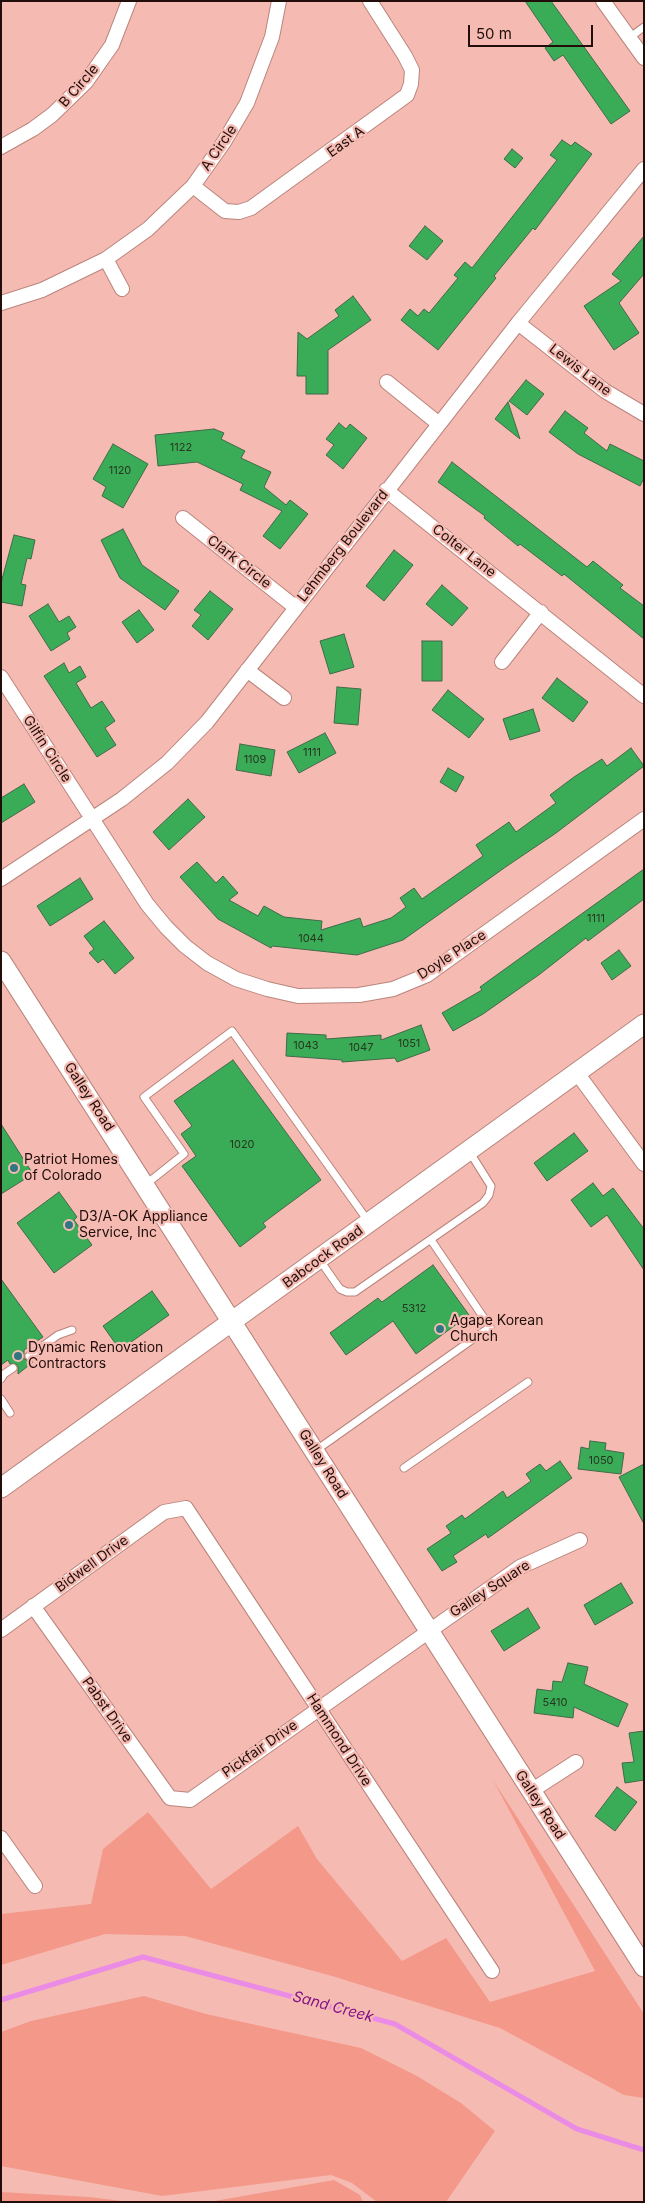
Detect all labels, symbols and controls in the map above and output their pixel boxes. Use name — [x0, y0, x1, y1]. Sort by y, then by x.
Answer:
scale bar — [470, 15, 595, 47]
text: 50 m — [476, 24, 512, 43]
street label: B Circle — [56, 61, 102, 111]
street label: A Circle — [198, 122, 240, 174]
street label: East A — [324, 123, 368, 161]
street label: Lewis Lane — [546, 341, 614, 399]
house number: 1122 — [170, 441, 192, 455]
house number: 1120 — [109, 464, 131, 478]
street label: Lehmberg Boulevard — [294, 487, 392, 605]
street label: Colter Lane — [429, 521, 499, 581]
street label: Clark Circle — [204, 532, 274, 592]
street label: Gilfin Circle — [19, 712, 75, 786]
house number: 1111 — [303, 746, 321, 760]
house number: 1109 — [244, 753, 266, 767]
house number: 1111 — [587, 912, 605, 926]
street label: Doyle Place — [415, 927, 489, 983]
house number: 1044 — [298, 932, 324, 946]
house number: 1051 — [398, 1037, 420, 1051]
house number: 1043 — [293, 1039, 319, 1053]
house number: 1047 — [349, 1041, 373, 1055]
street label: Galley Road — [61, 1059, 117, 1135]
house number: 1020 — [229, 1138, 255, 1152]
place label: Patriot Homes of Colorado — [24, 1152, 118, 1184]
marker: Patriot Homes of Colorado — [8, 1162, 20, 1174]
place label: D3/A-OK Appliance Service, Inc — [79, 1209, 208, 1242]
marker: D3/A-OK Appliance Service, Inc — [63, 1219, 75, 1231]
street label: Babcock Road — [279, 1222, 367, 1292]
house number: 5312 — [402, 1302, 426, 1316]
place label: Agape Korean Church — [450, 1313, 543, 1345]
marker: Agape Korean Church — [434, 1323, 446, 1335]
place label: Dynamic Renovation Contractors — [28, 1340, 163, 1372]
marker: Dynamic Renovation Contractors — [12, 1350, 24, 1362]
street label: Galley Road — [295, 1426, 351, 1502]
house number: 1050 — [588, 1454, 614, 1468]
street label: Bidwell Drive — [52, 1532, 132, 1596]
street label: Galley Square — [447, 1557, 533, 1621]
street label: Pabst Drive — [78, 1674, 136, 1746]
street label: Hammond Drive — [303, 1691, 375, 1789]
house number: 5410 — [543, 1696, 567, 1710]
street label: Pickfair Drive — [219, 1717, 301, 1781]
street label: Galley Road — [512, 1767, 568, 1843]
water label: Sand Creek — [291, 1988, 375, 2026]

